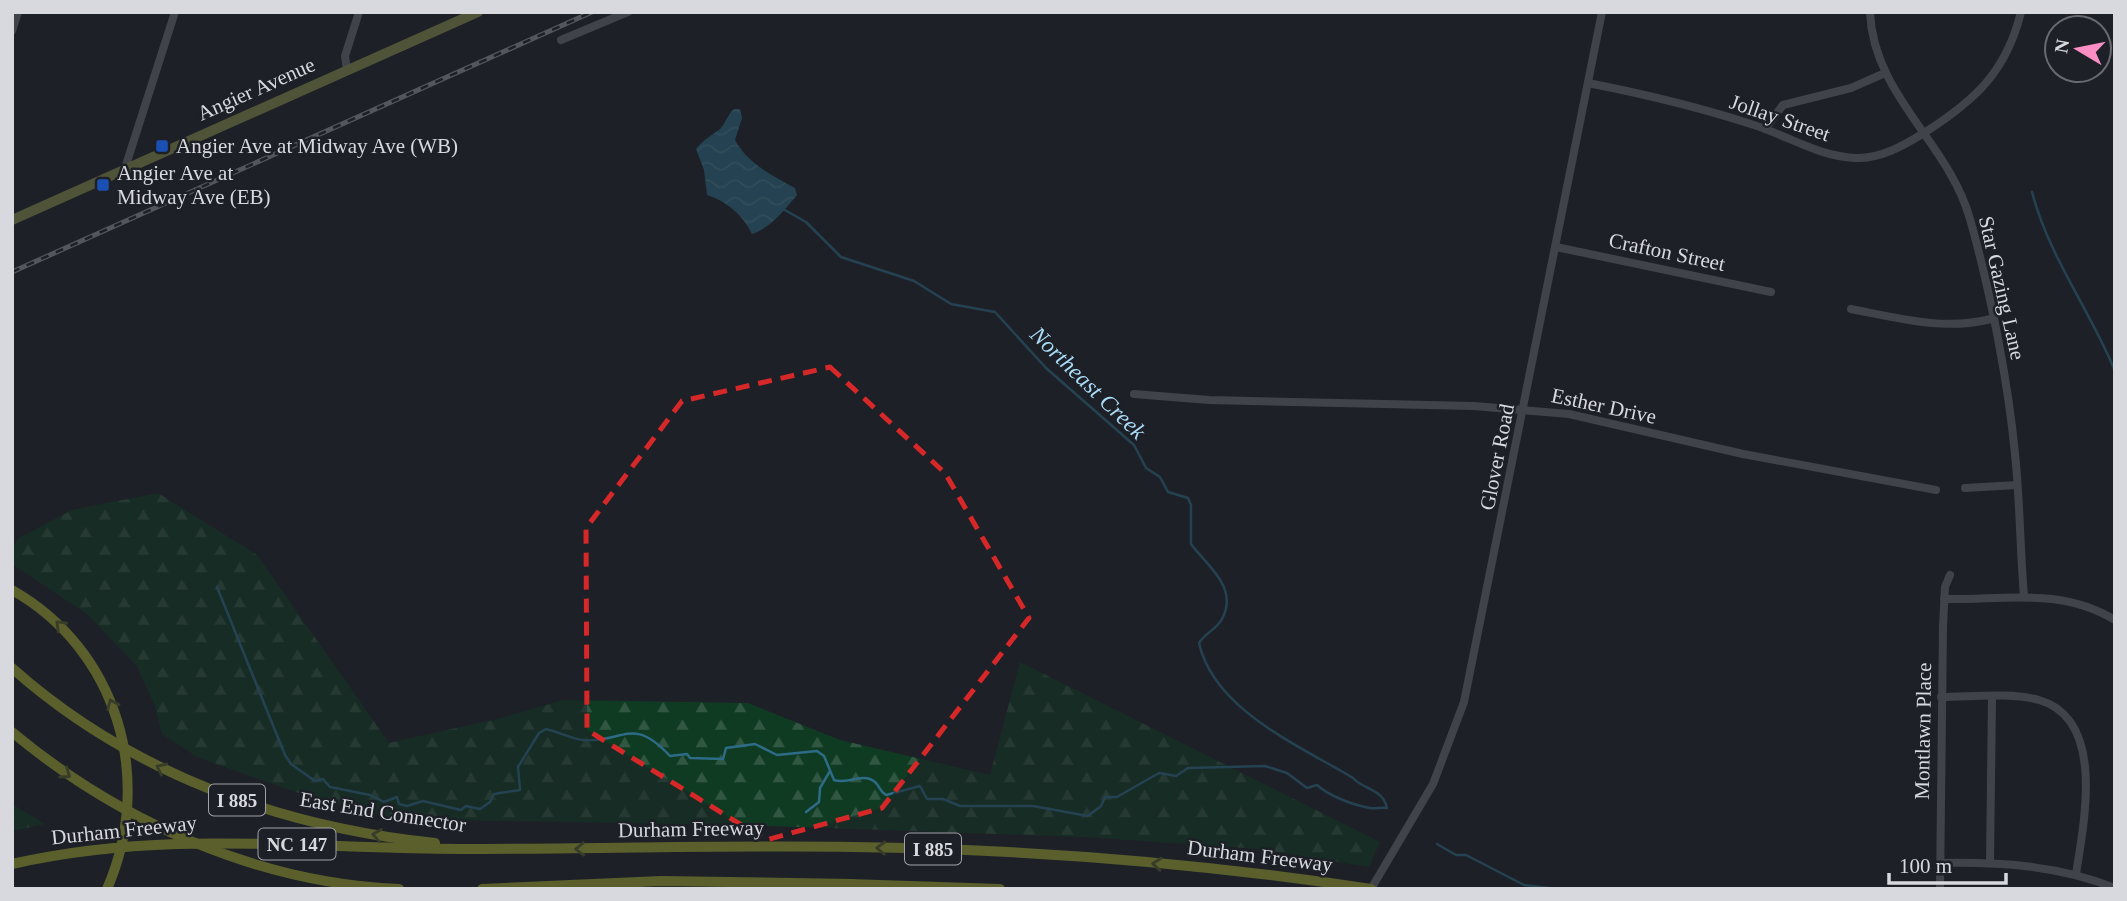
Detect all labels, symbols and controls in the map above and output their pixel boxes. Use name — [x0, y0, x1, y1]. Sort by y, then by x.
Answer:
north arrow — [2043, 14, 2113, 84]
text: N — [2050, 37, 2073, 55]
street label: Angier Avenue — [193, 52, 319, 126]
street label: Jollay Street — [1727, 90, 1833, 146]
place label: Angier Ave at Midway Ave (WB) — [176, 134, 458, 158]
marker: Angier Ave at Midway Ave (WB) — [154, 138, 170, 154]
place label: Angier Ave at Midway Ave (EB) — [117, 161, 271, 209]
marker: Angier Ave at Midway Ave (EB) — [95, 177, 111, 193]
street label: Star Gazing Lane — [1974, 214, 2030, 362]
street label: Crafton Street — [1607, 228, 1728, 276]
water label: Northeast Creek — [1024, 321, 1151, 445]
street label: Esther Drive — [1549, 383, 1659, 429]
street label: Glover Road — [1475, 401, 1519, 512]
one-way arrow — [55, 621, 68, 634]
street label: Montlawn Place — [1910, 662, 1936, 800]
one-way arrow — [106, 698, 120, 711]
one-way arrow — [156, 762, 168, 776]
one-way arrow — [58, 766, 71, 778]
road number: I 885 — [209, 785, 265, 816]
street label: East End Connector — [298, 787, 468, 837]
street label: Durham Freeway — [50, 810, 199, 850]
street label: Durham Freeway — [618, 816, 765, 842]
road number: NC 147 — [258, 828, 336, 860]
one-way arrow — [371, 828, 383, 843]
road number: I 885 — [905, 834, 961, 864]
street label: Durham Freeway — [1186, 835, 1335, 877]
one-way arrow — [875, 840, 886, 855]
one-way arrow — [575, 841, 585, 857]
scale bar — [1889, 842, 2006, 886]
text: 100 m — [1899, 854, 1952, 878]
one-way arrow — [1151, 857, 1162, 872]

